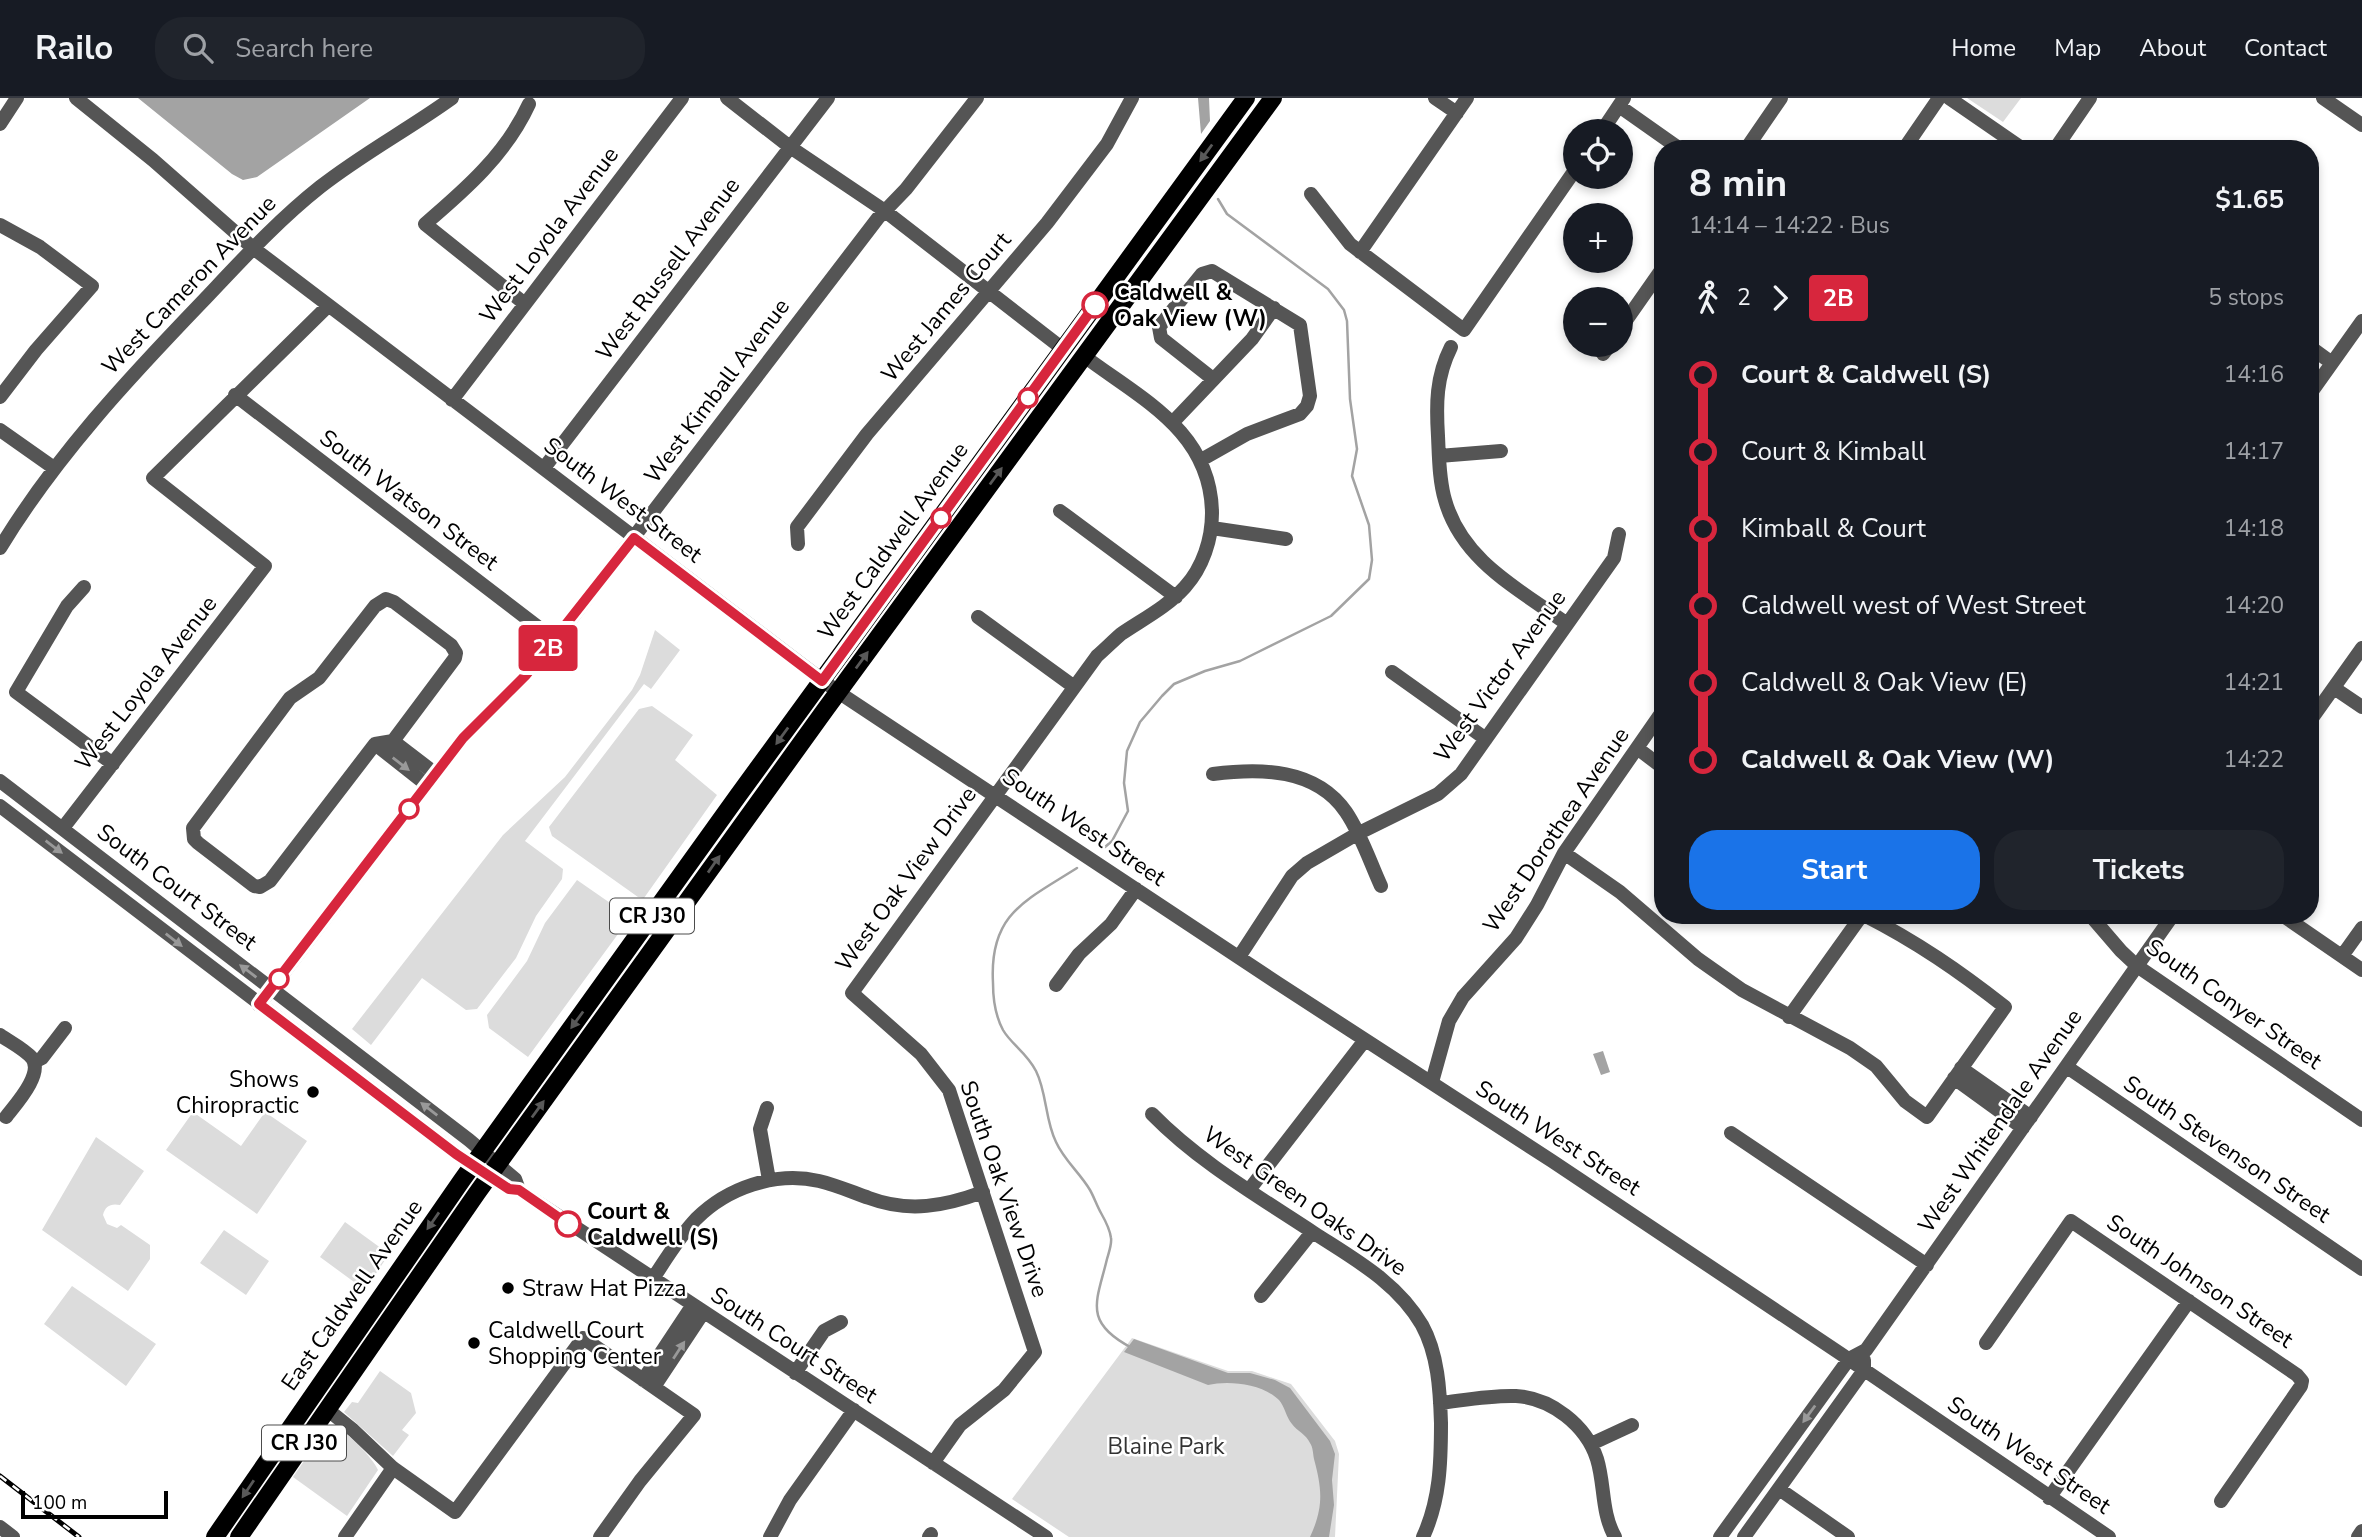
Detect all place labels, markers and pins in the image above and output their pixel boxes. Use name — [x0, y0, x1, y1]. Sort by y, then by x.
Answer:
place label: Caldwell & Oak View (W) — [1114, 277, 1267, 334]
marker: Caldwell & Oak View (W) — [1082, 292, 1108, 318]
unlabelled marker — [1018, 388, 1038, 408]
unlabelled marker — [931, 508, 951, 528]
unlabelled marker — [399, 799, 419, 819]
unlabelled marker — [269, 969, 289, 989]
place label: Shows Chiropractic — [176, 1064, 299, 1121]
marker: Shows Chiropractic — [305, 1084, 321, 1100]
place label: Court & Caldwell (S) — [587, 1196, 720, 1253]
marker: Court & Caldwell (S) — [555, 1211, 581, 1237]
place label: Straw Hat Pizza — [522, 1273, 687, 1304]
marker: Straw Hat Pizza — [500, 1280, 516, 1296]
place label: Caldwell Court Shopping Center — [488, 1315, 662, 1372]
marker: Caldwell Court Shopping Center — [466, 1335, 482, 1351]

